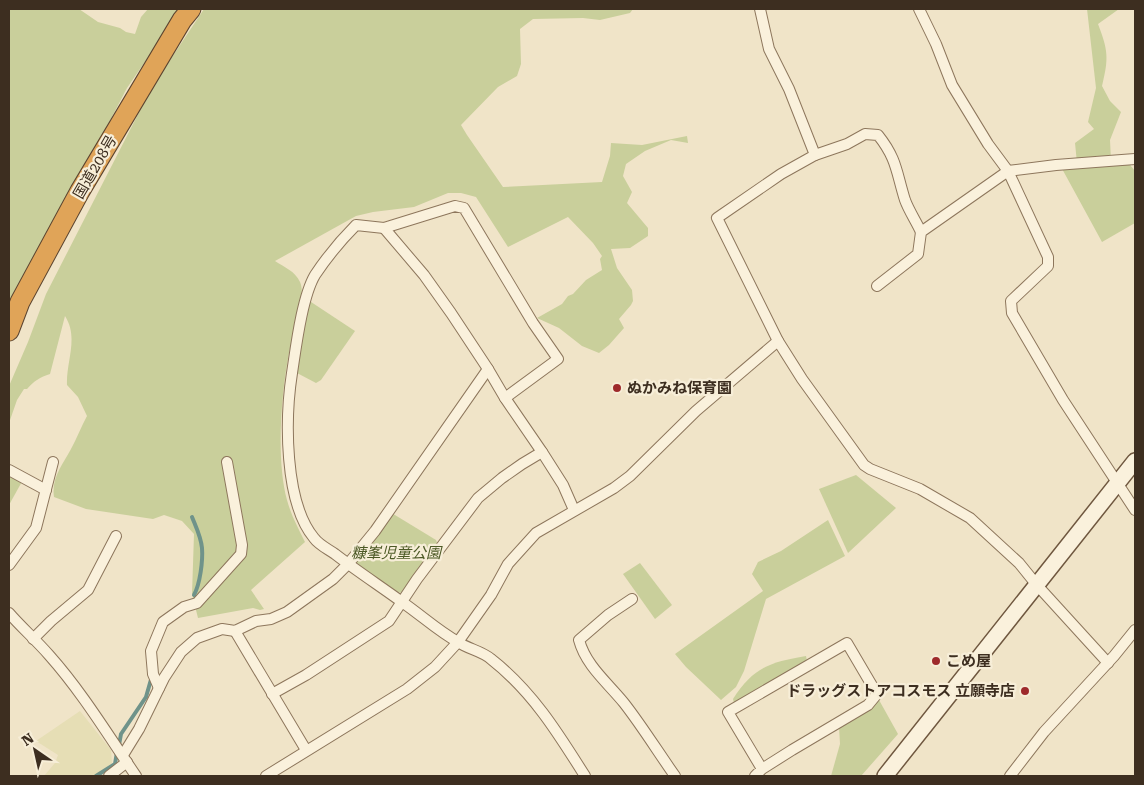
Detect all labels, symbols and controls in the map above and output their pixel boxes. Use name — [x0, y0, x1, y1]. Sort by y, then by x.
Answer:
street label: 国道208号 — [70, 132, 120, 202]
place label: ぬかみね保育園 — [627, 379, 732, 397]
marker: ぬかみね保育園 — [611, 382, 623, 394]
park label: 糠峯児童公園 — [351, 544, 443, 562]
place label: こめ屋 — [946, 652, 991, 670]
marker: こめ屋 — [930, 655, 942, 667]
place label: ドラッグストアコスモス 立願寺店 — [786, 682, 1015, 700]
marker: ドラッグストアコスモス 立願寺店 — [1019, 685, 1031, 697]
north arrow — [10, 725, 60, 775]
text: N — [19, 729, 37, 749]

